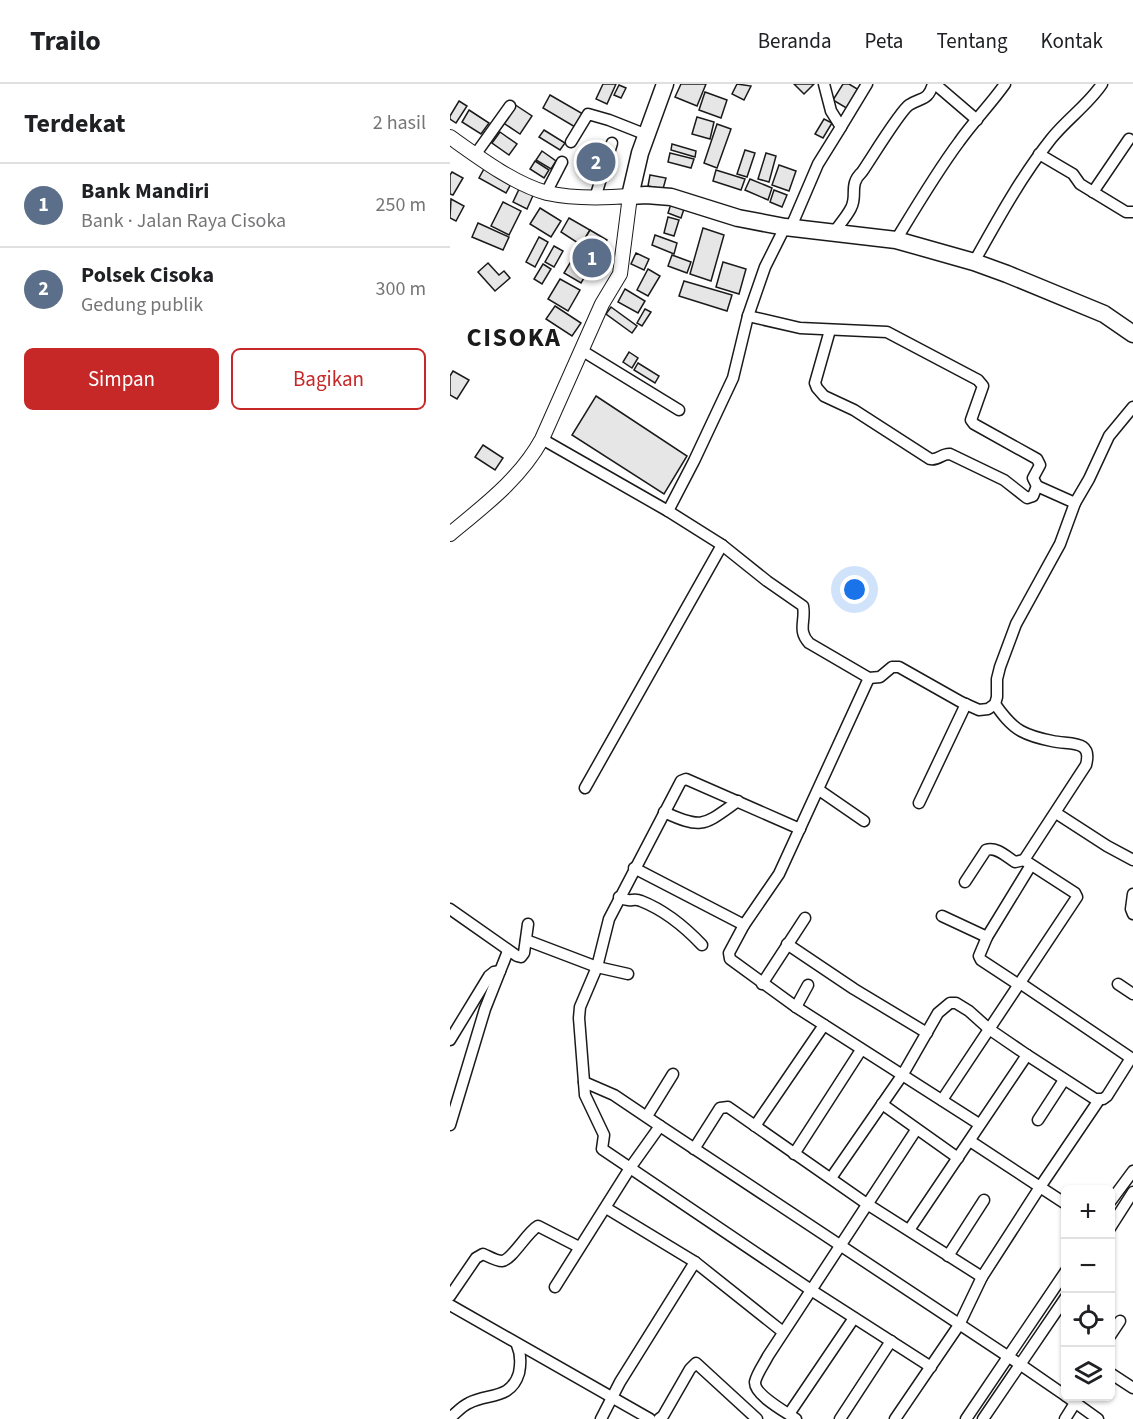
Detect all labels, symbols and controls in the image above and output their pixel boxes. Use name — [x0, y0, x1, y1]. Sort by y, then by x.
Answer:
text: Trailo — [30, 21, 101, 61]
text: Beranda — [758, 26, 832, 56]
text: Peta — [865, 26, 903, 56]
text: Tentang — [936, 26, 1007, 56]
text: Kontak — [1040, 26, 1103, 56]
text: Terdekat — [24, 105, 126, 142]
text: 2 hasil — [373, 109, 426, 137]
pin: 2 — [576, 140, 616, 184]
text: Bank Mandiri — [81, 175, 209, 207]
text: 1 — [38, 191, 49, 219]
text: 250 m — [376, 191, 426, 219]
text: Bank · Jalan Raya Cisoka — [81, 207, 286, 235]
pin: 1 — [572, 236, 612, 280]
text: Polsek Cisoka — [81, 259, 214, 291]
text: 2 — [38, 275, 49, 303]
text: 300 m — [376, 275, 426, 303]
text: Gedung publik — [81, 291, 203, 319]
district label: CISOKA — [467, 319, 561, 356]
button: Simpan — [24, 348, 219, 410]
button: Bagikan — [231, 348, 426, 410]
your location — [840, 575, 869, 604]
map controls — [1061, 1185, 1115, 1401]
button: + — [1061, 1185, 1115, 1239]
button: − — [1061, 1239, 1115, 1293]
button: locate — [1061, 1293, 1115, 1347]
button: layers — [1061, 1347, 1115, 1401]

